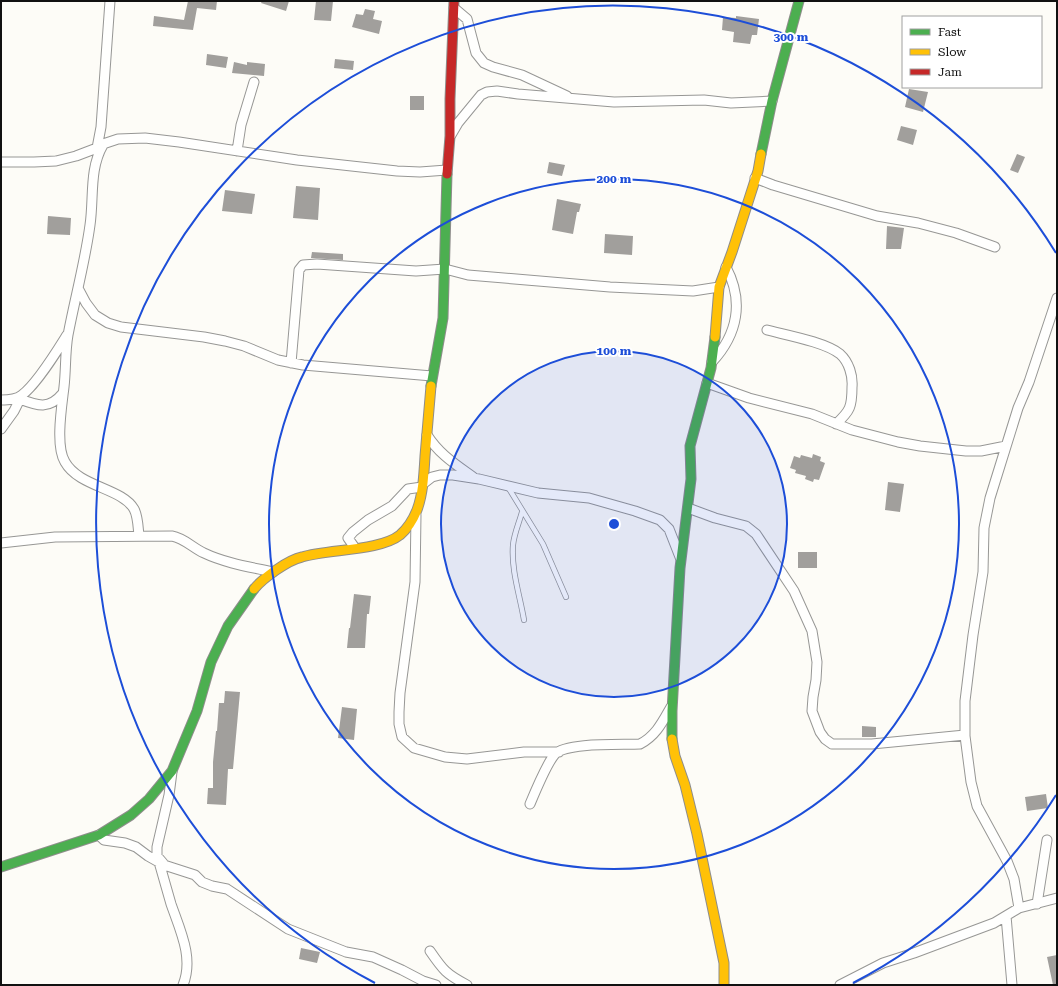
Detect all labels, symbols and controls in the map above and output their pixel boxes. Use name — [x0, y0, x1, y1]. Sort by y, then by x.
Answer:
legend — [902, 16, 1042, 88]
text: Fast — [938, 25, 962, 39]
text: 300 m — [774, 30, 809, 44]
text: Slow — [938, 45, 966, 59]
text: Jam — [938, 65, 962, 79]
text: 200 m — [597, 172, 632, 186]
text: 100 m — [597, 344, 632, 358]
centre of rings — [607, 517, 621, 531]

